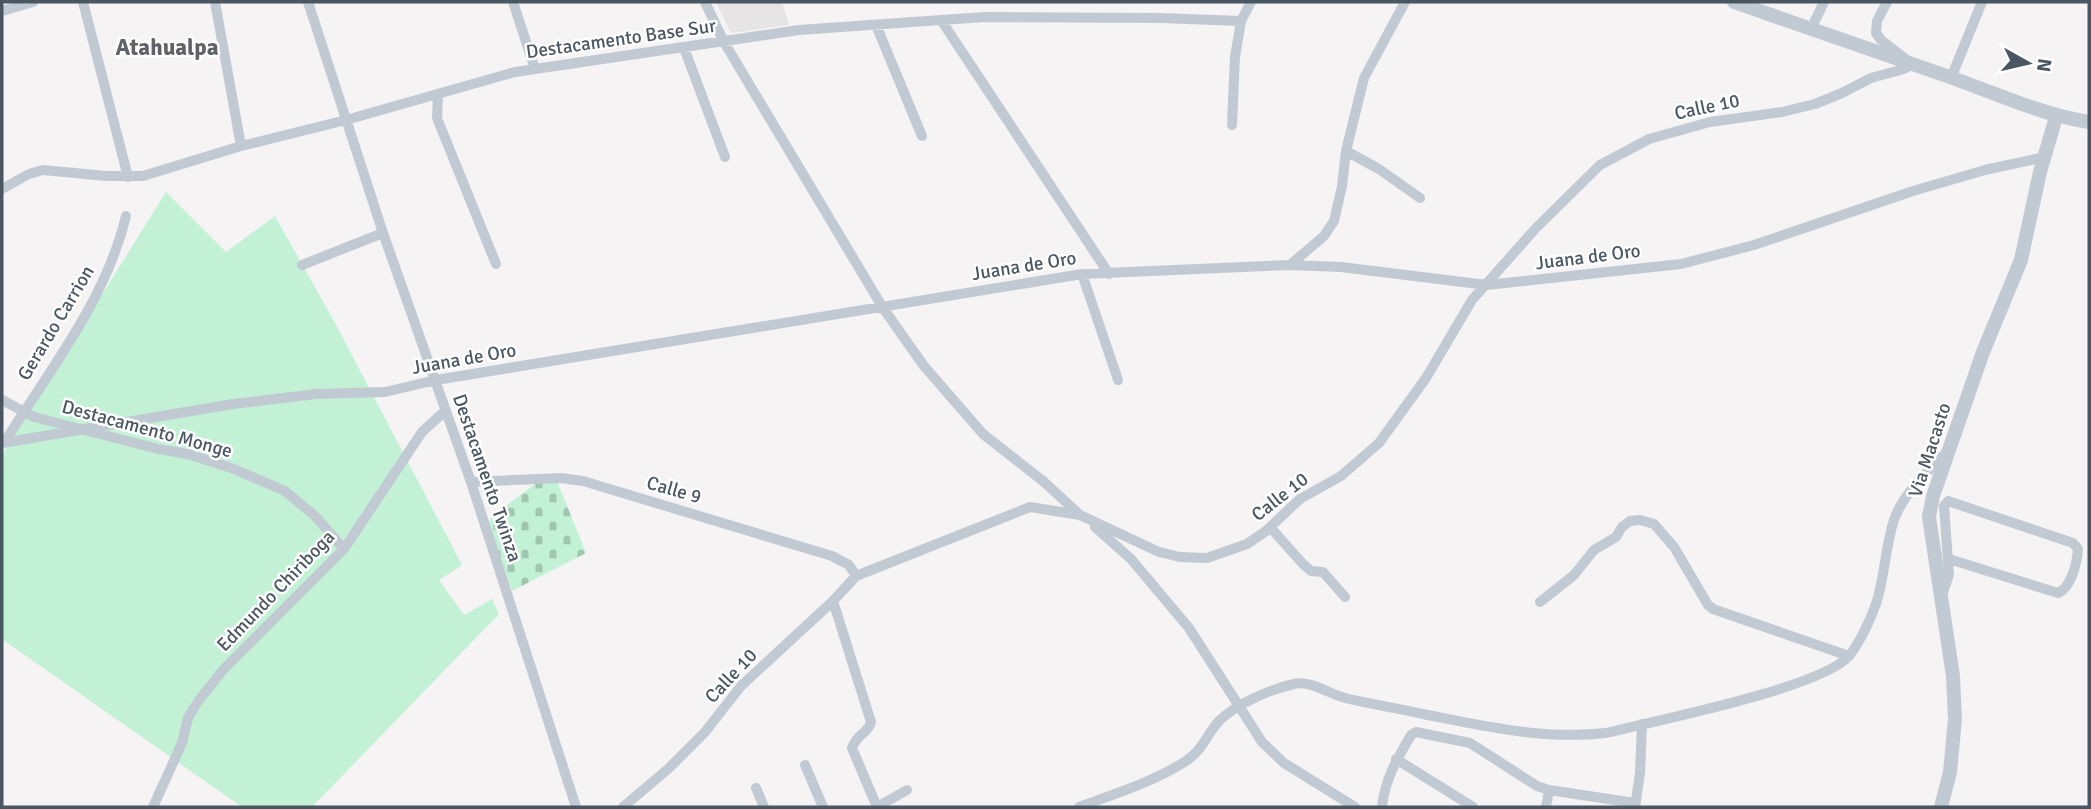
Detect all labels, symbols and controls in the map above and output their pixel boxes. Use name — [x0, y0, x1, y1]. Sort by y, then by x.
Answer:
street label: Destacamento Base Sur — [524, 14, 718, 64]
north arrow — [1993, 28, 2063, 98]
district label: Atahualpa — [116, 33, 219, 62]
text: N — [2031, 57, 2057, 73]
street label: Calle 10 — [1672, 88, 1742, 126]
street label: Juana de Oro — [1534, 239, 1642, 275]
street label: Juana de Oro — [970, 246, 1078, 286]
street label: Gerardo Carrion — [12, 261, 100, 385]
street label: Juana de Oro — [410, 338, 518, 380]
street label: Destacamento Twinza — [447, 391, 527, 565]
street label: Destacamento Monge — [59, 395, 235, 463]
street label: Via Macasto — [1903, 400, 1957, 500]
street label: Calle 10 — [1247, 467, 1313, 527]
street label: Calle 9 — [644, 471, 704, 509]
street label: Edmundo Chiriboga — [212, 525, 340, 657]
street label: Calle 10 — [700, 644, 762, 708]

